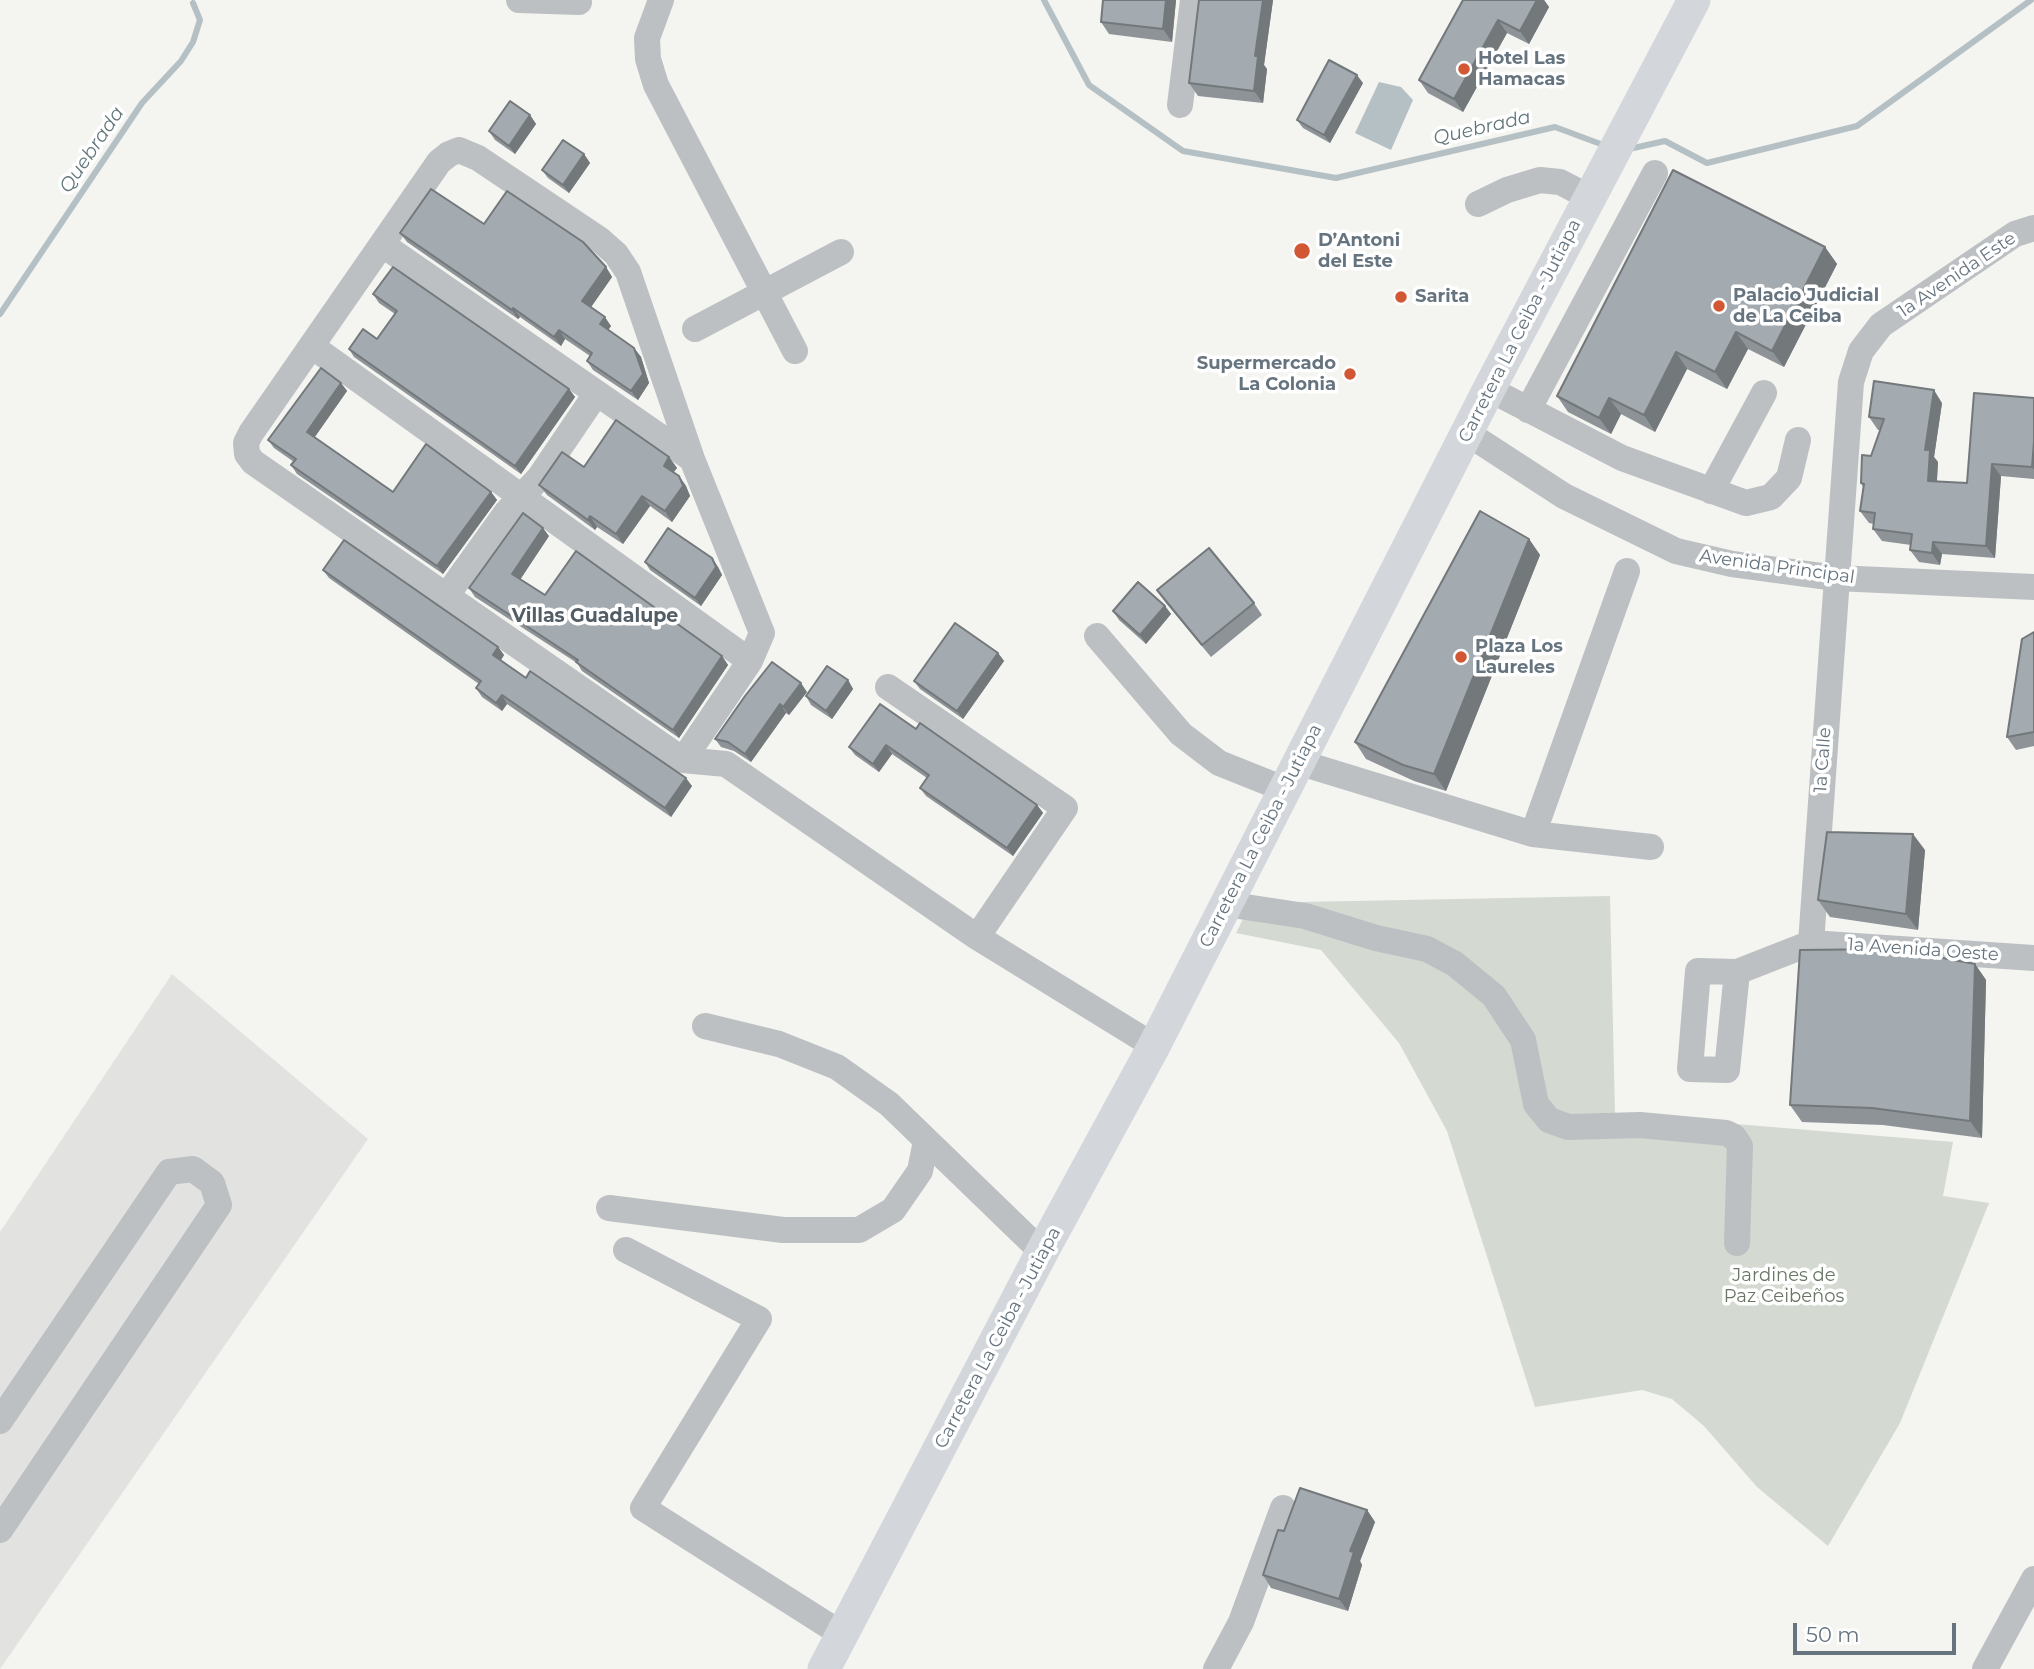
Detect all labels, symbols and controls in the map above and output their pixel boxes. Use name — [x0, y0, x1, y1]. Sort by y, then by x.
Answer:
place label: Hotel Las Hamacas — [1478, 48, 1565, 90]
marker: Hotel Las Hamacas — [1456, 61, 1472, 77]
water label: Quebrada — [55, 103, 129, 197]
water label: Quebrada — [1431, 106, 1533, 150]
street label: Carretera La Ceiba - Jutiapa — [1454, 216, 1586, 446]
street label: 1a Avenida Este — [1894, 228, 2020, 322]
place label: D’Antoni del Este — [1318, 230, 1400, 272]
marker: D’Antoni del Este — [1292, 241, 1312, 261]
place label: Palacio Judicial de La Ceiba — [1733, 285, 1879, 328]
place label: Sarita — [1415, 286, 1469, 308]
marker: Sarita — [1393, 289, 1409, 305]
marker: Palacio Judicial de La Ceiba — [1711, 298, 1727, 314]
place label: Supermercado La Colonia — [1197, 353, 1336, 396]
marker: Supermercado La Colonia — [1342, 366, 1358, 382]
street label: Avenida Principal — [1698, 545, 1856, 589]
district label: Villas Guadalupe — [512, 605, 678, 627]
place label: Plaza Los Laureles — [1475, 636, 1563, 678]
marker: Plaza Los Laureles — [1453, 649, 1469, 665]
street label: Carretera La Ceiba - Jutiapa — [1195, 721, 1327, 951]
street label: 1a Calle — [1810, 727, 1836, 793]
street label: 1a Avenida Oeste — [1847, 934, 1999, 966]
street label: Carretera La Ceiba - Jutiapa — [930, 1224, 1066, 1452]
park label: Jardines de Paz Ceibeños — [1724, 1265, 1844, 1308]
scale bar — [1796, 1610, 1959, 1654]
text: 50 m — [1806, 1622, 1860, 1647]

